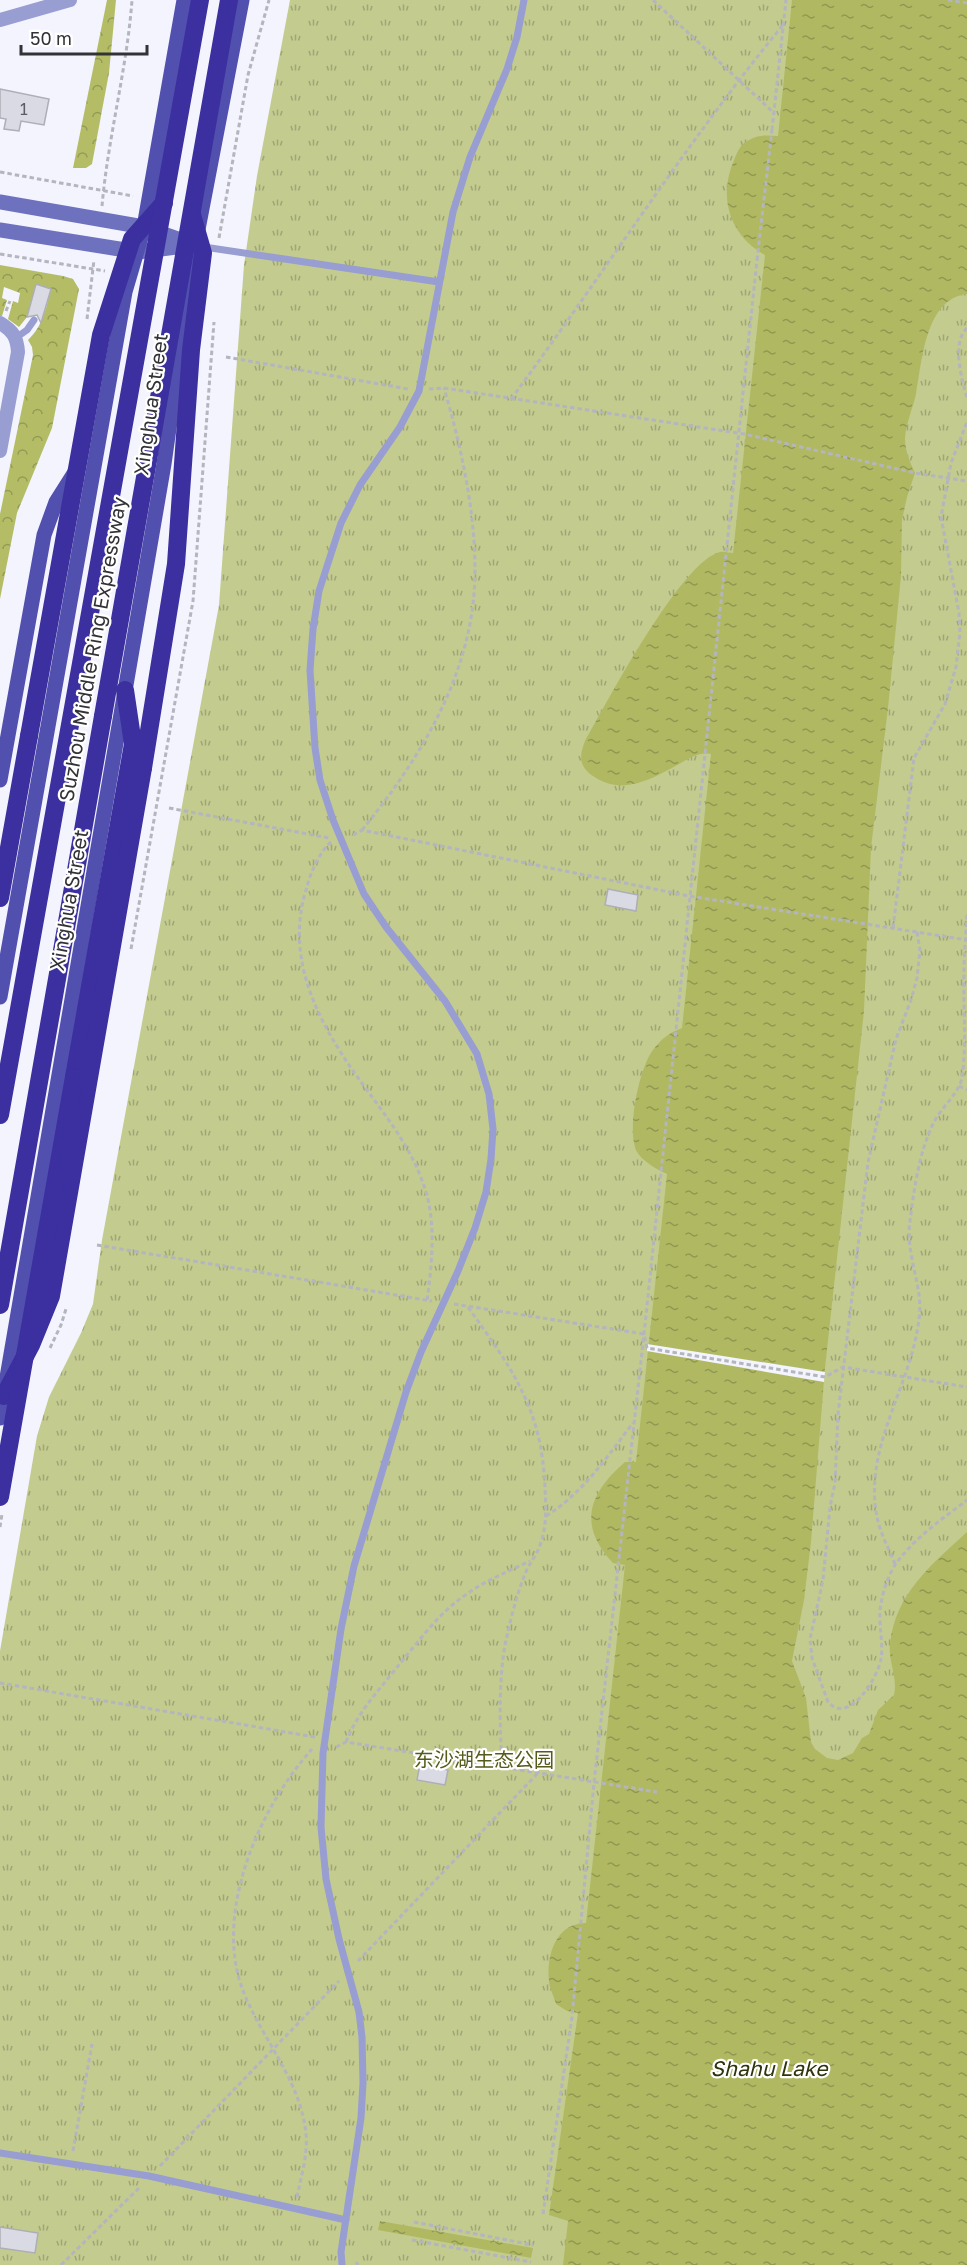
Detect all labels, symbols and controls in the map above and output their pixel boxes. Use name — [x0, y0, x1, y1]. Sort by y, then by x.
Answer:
scale bar — [21, 18, 147, 56]
text: 50 m — [30, 27, 72, 49]
house number: 1 — [20, 99, 28, 119]
street label: Xinghua Street — [128, 331, 172, 477]
street label: Suzhou Middle Ring Expressway — [53, 495, 131, 803]
street label: Xinghua Street — [44, 827, 92, 973]
park label: 东沙湖生态公园 — [414, 1747, 554, 1771]
water label: Shahu Lake — [711, 2055, 829, 2081]

